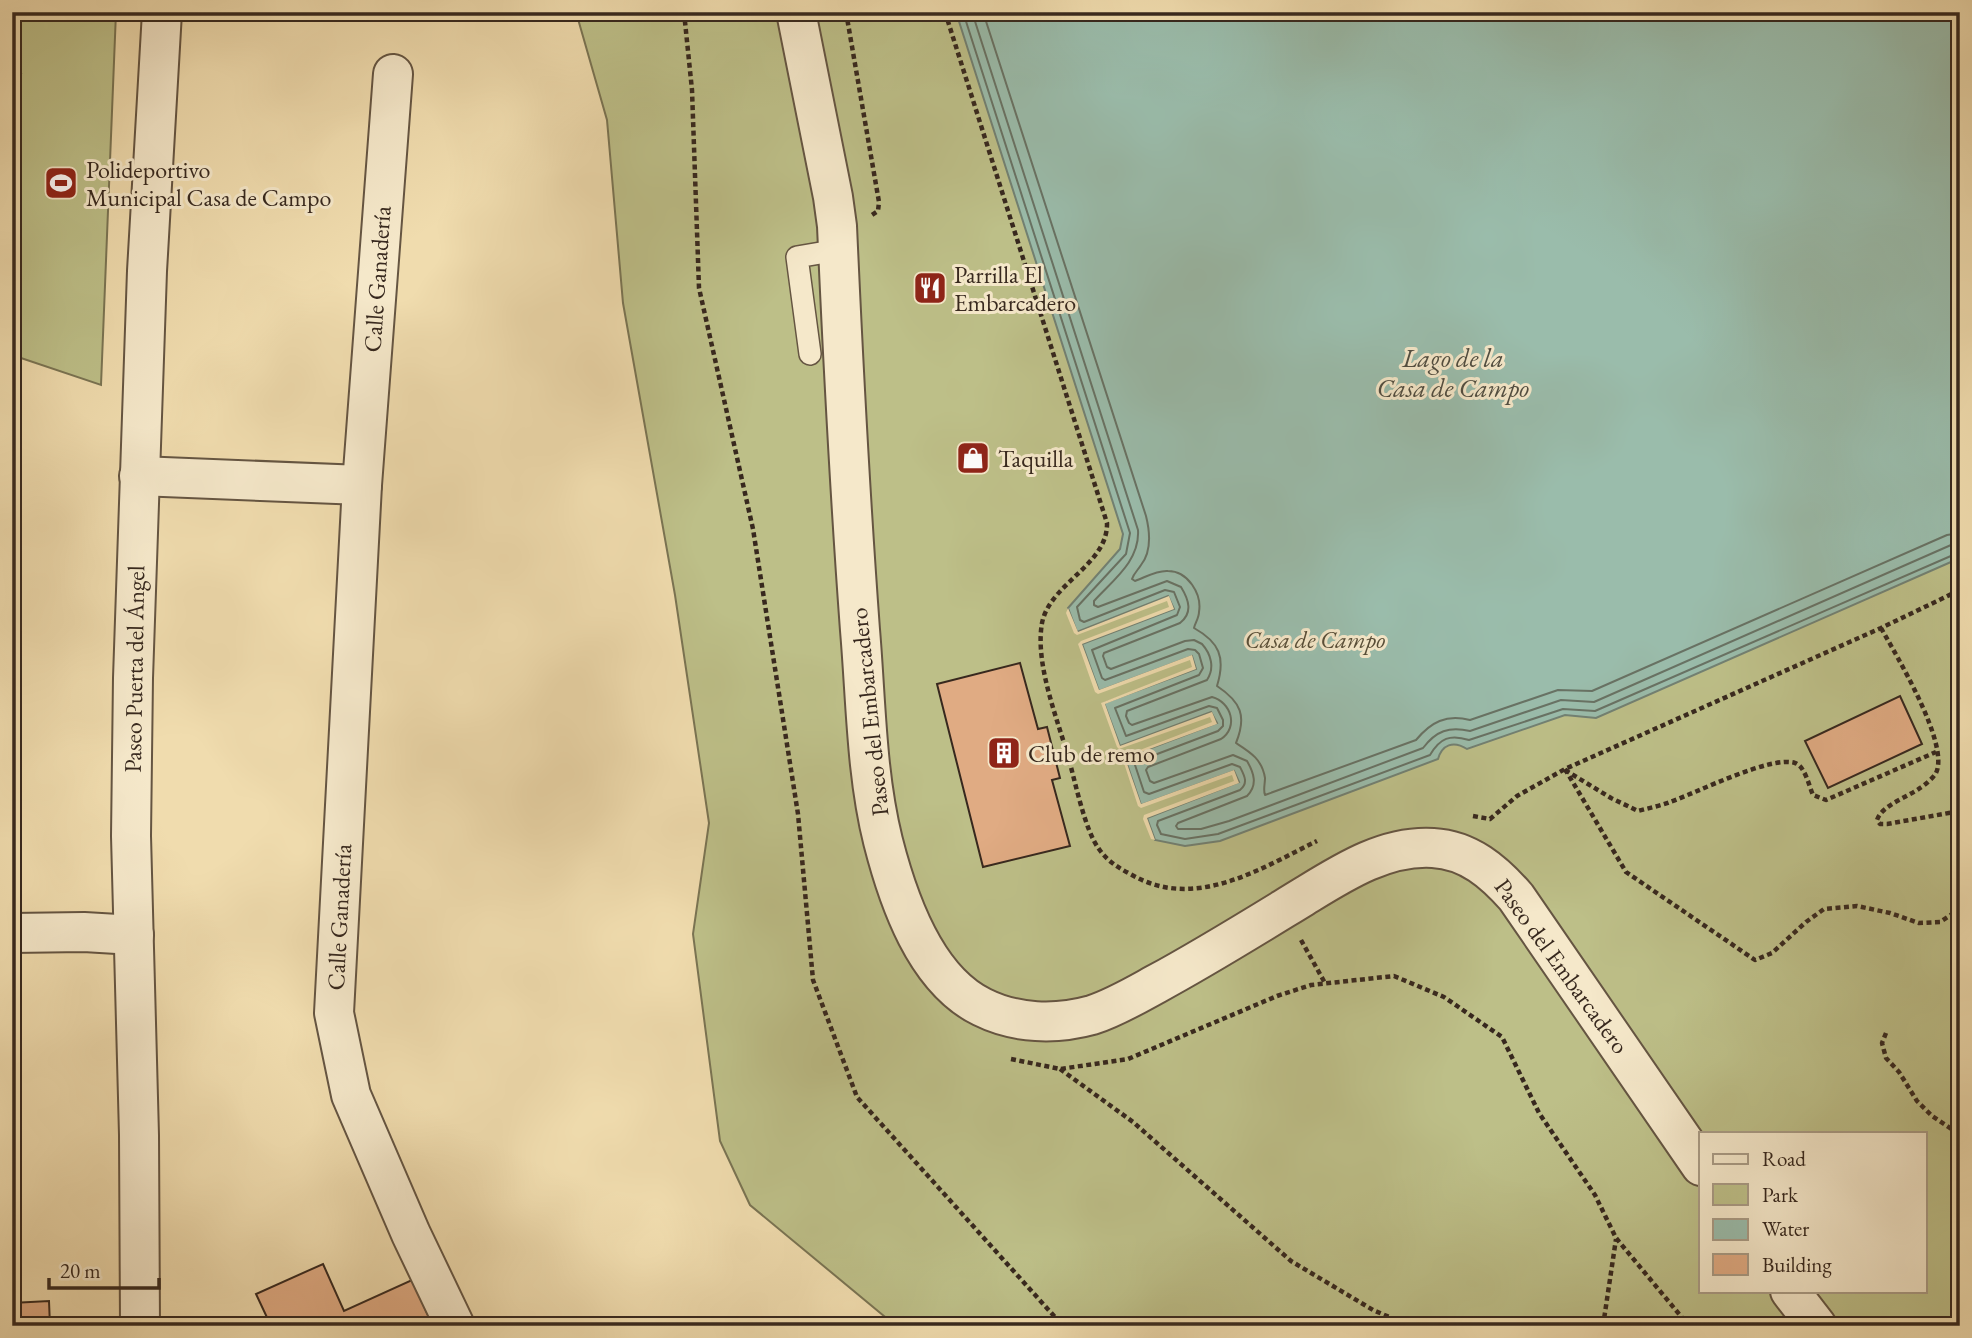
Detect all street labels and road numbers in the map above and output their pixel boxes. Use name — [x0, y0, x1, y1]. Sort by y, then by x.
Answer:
street label: Calle Ganadería — [356, 204, 398, 353]
street label: Paseo Puerta del Ángel — [117, 565, 151, 773]
street label: Paseo del Embarcadero — [843, 606, 895, 818]
street label: Calle Ganadería — [320, 843, 358, 991]
street label: Paseo del Embarcadero — [1488, 872, 1636, 1060]

